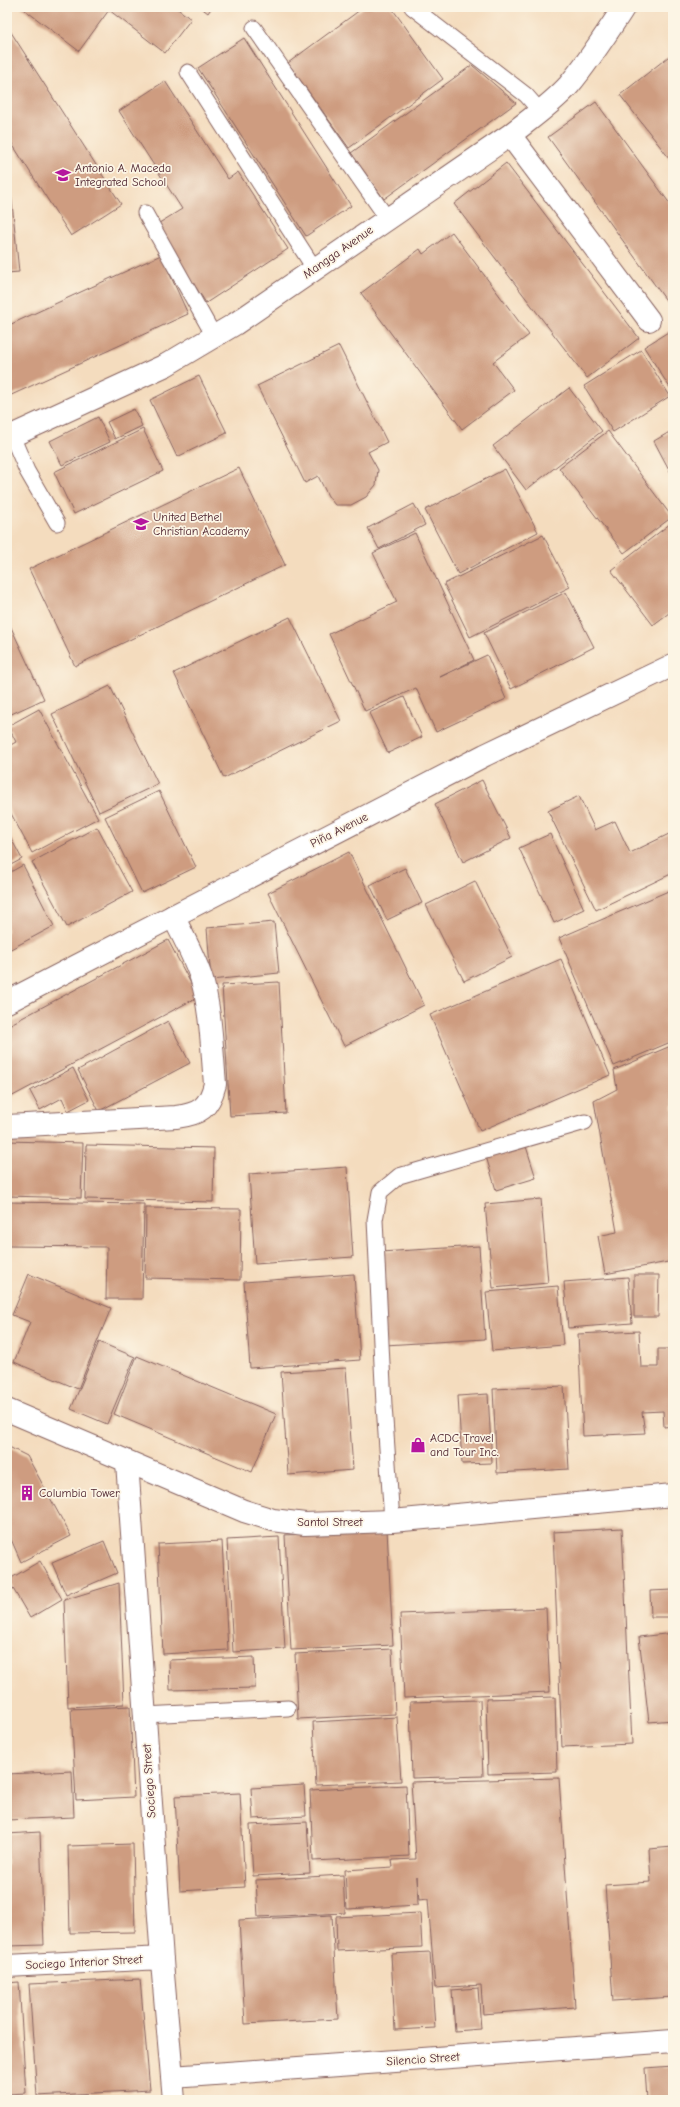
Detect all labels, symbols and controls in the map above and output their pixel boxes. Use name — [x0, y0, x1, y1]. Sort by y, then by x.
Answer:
place label: Antonio A. Maceda Integrated School — [75, 161, 171, 189]
school or university icon: Antonio A. Maceda Integrated School — [54, 166, 72, 184]
street label: Mangga Avenue — [300, 223, 376, 281]
place label: United Bethel Christian Academy — [153, 510, 250, 538]
school or university icon: United Bethel Christian Academy — [132, 515, 150, 533]
street label: Piña Avenue — [308, 810, 370, 850]
place label: ACDC Travel and Tour Inc. — [430, 1431, 499, 1459]
shop icon: ACDC Travel and Tour Inc. — [409, 1436, 427, 1454]
building icon: Columbia Tower — [18, 1484, 36, 1502]
place label: Columbia Tower — [39, 1486, 120, 1500]
street label: Santol Street — [297, 1515, 363, 1529]
street label: Sociego Street — [139, 1743, 159, 1819]
street label: Sociego Interior Street — [25, 1952, 143, 1972]
street label: Silencio Street — [386, 2049, 461, 2069]

